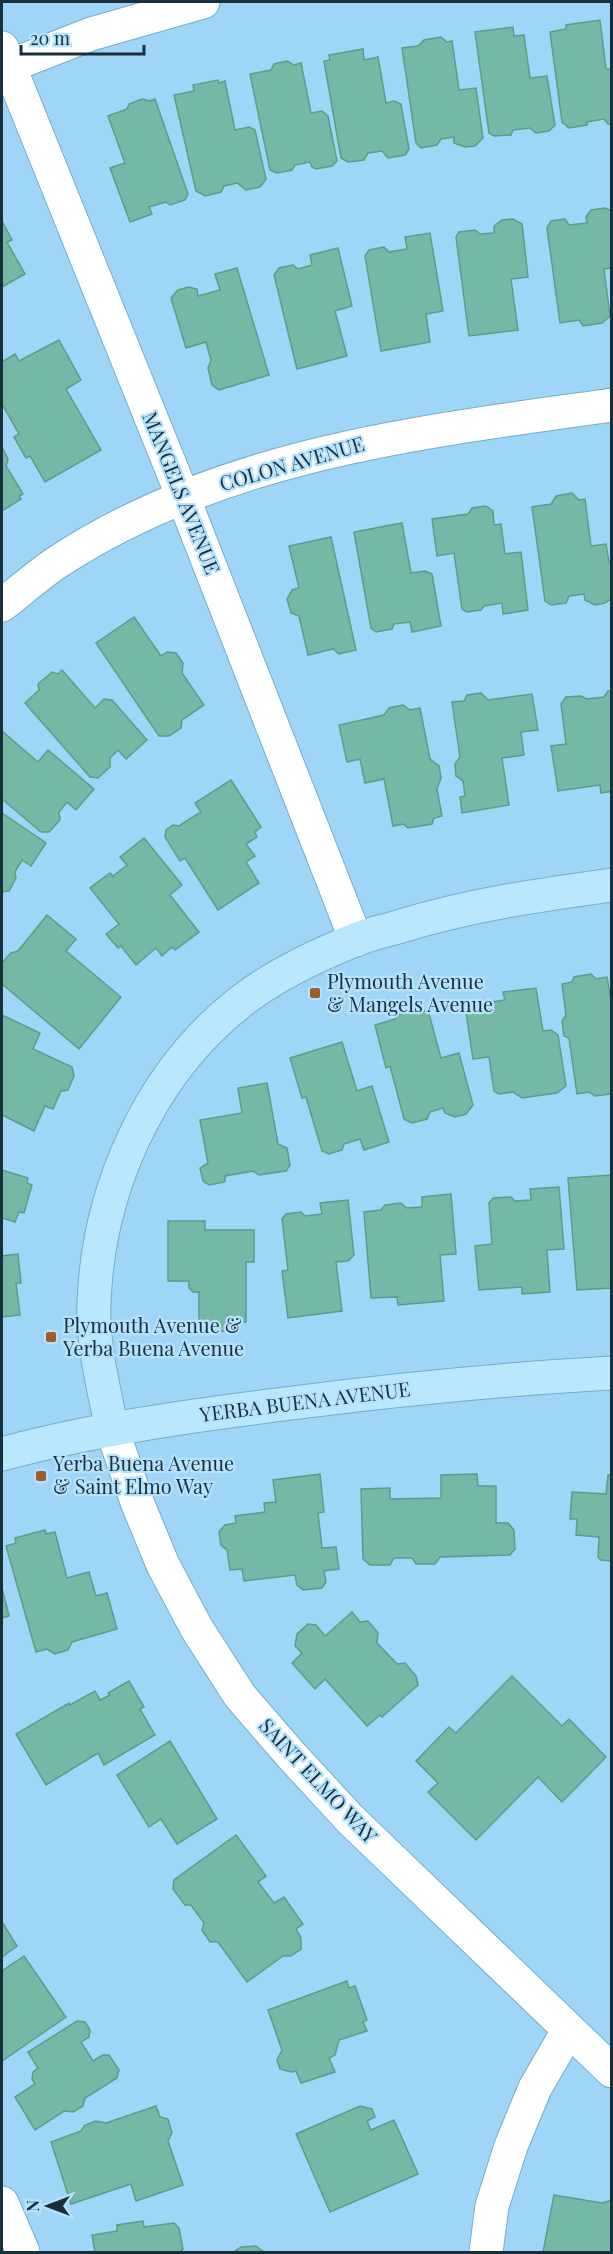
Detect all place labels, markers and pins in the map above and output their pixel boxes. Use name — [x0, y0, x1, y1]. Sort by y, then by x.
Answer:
place label: Plymouth Avenue & Mangels Avenue — [327, 967, 493, 1017]
marker: Plymouth Avenue & Mangels Avenue — [308, 986, 322, 1000]
place label: Plymouth Avenue & Yerba Buena Avenue — [62, 1311, 244, 1361]
marker: Plymouth Avenue & Yerba Buena Avenue — [44, 1330, 58, 1344]
place label: Yerba Buena Avenue & Saint Elmo Way — [52, 1449, 234, 1499]
marker: Yerba Buena Avenue & Saint Elmo Way — [34, 1469, 48, 1483]

